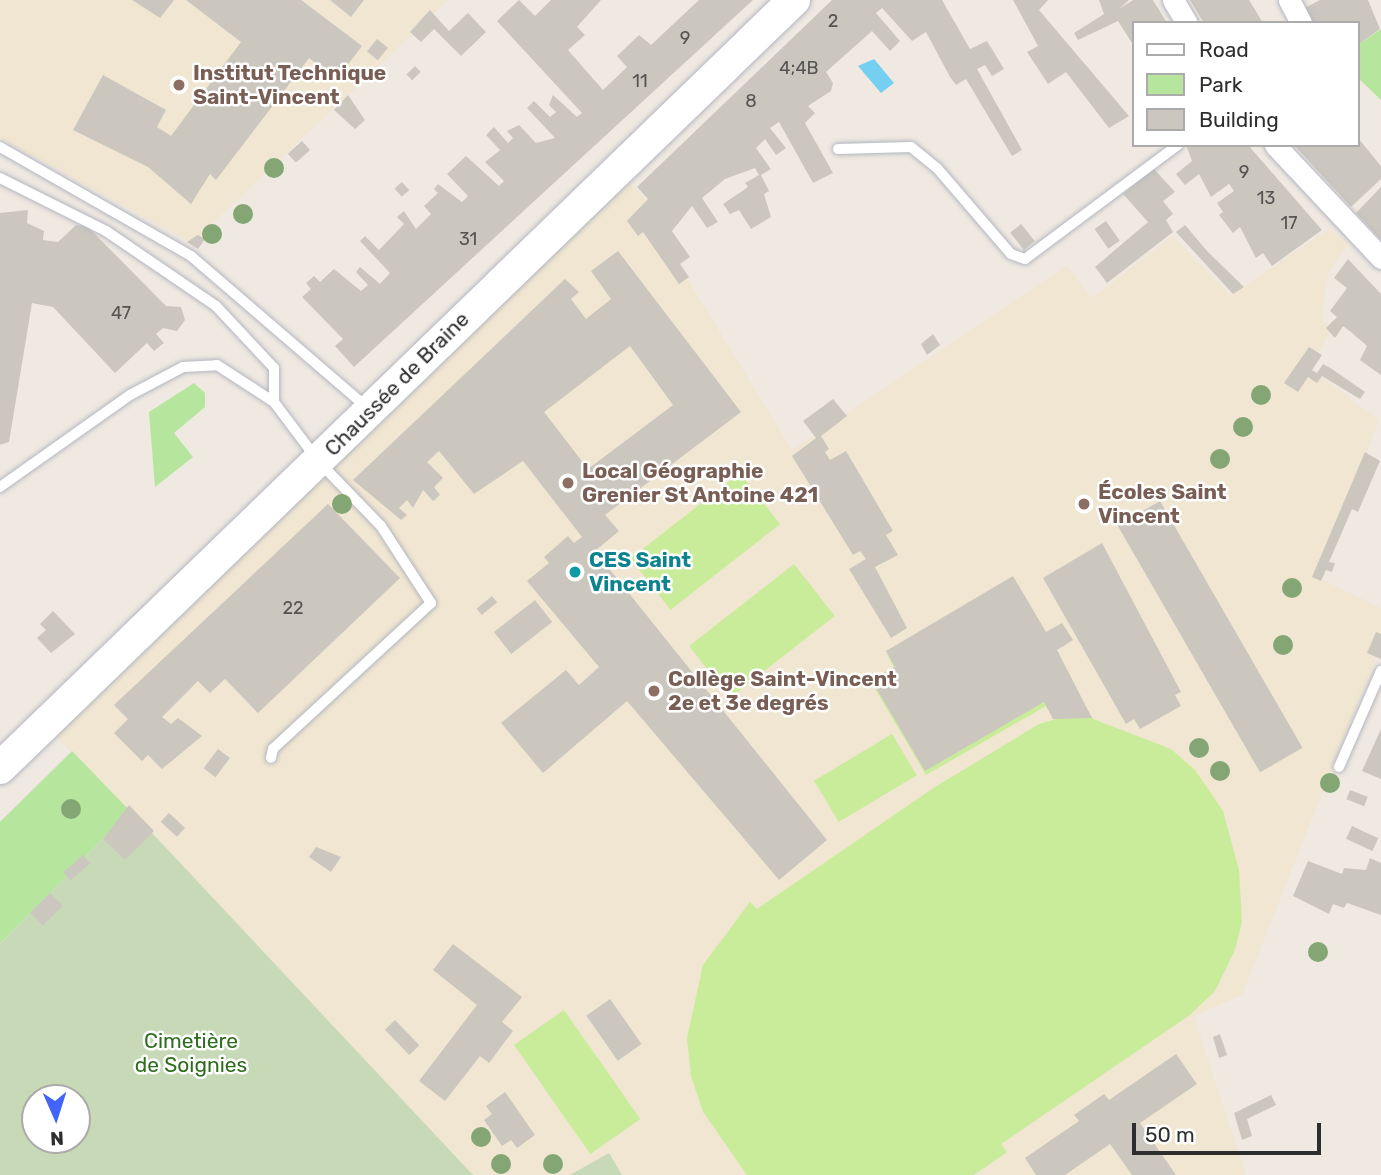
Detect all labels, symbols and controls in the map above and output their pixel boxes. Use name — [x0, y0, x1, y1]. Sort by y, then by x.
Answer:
house number: 2 — [828, 10, 838, 32]
legend — [1132, 21, 1360, 147]
house number: 9 — [680, 27, 690, 49]
text: Road — [1199, 37, 1249, 62]
house number: 4;4B — [779, 57, 819, 79]
place label: Institut Technique Saint-Vincent — [193, 60, 387, 110]
house number: 11 — [632, 70, 648, 92]
text: Park — [1199, 72, 1243, 97]
marker: Institut Technique Saint-Vincent — [171, 77, 187, 93]
house number: 8 — [745, 90, 757, 112]
text: Building — [1199, 107, 1279, 132]
house number: 9 — [1239, 161, 1249, 183]
house number: 13 — [1257, 187, 1275, 209]
house number: 17 — [1281, 212, 1297, 234]
house number: 31 — [459, 228, 477, 250]
house number: 47 — [111, 302, 131, 324]
street label: Chaussée de Braine — [320, 307, 474, 461]
place label: Local Géographie Grenier St Antoine 421 — [582, 458, 819, 508]
marker: Local Géographie Grenier St Antoine 421 — [560, 475, 576, 491]
place label: Écoles Saint Vincent — [1098, 479, 1227, 529]
marker: Écoles Saint Vincent — [1076, 496, 1092, 512]
place label: CES Saint Vincent — [589, 547, 691, 597]
marker: CES Saint Vincent — [567, 564, 583, 580]
house number: 22 — [282, 597, 304, 619]
place label: Collège Saint-Vincent 2e et 3e degrés — [668, 666, 897, 716]
marker: Collège Saint-Vincent 2e et 3e degrés — [646, 683, 662, 699]
park label: Cimetière de Soignies — [135, 1028, 247, 1078]
north arrow — [21, 1084, 91, 1154]
scale bar — [1136, 1108, 1325, 1152]
text: 50 m — [1145, 1122, 1195, 1147]
text: N — [50, 1127, 64, 1150]

